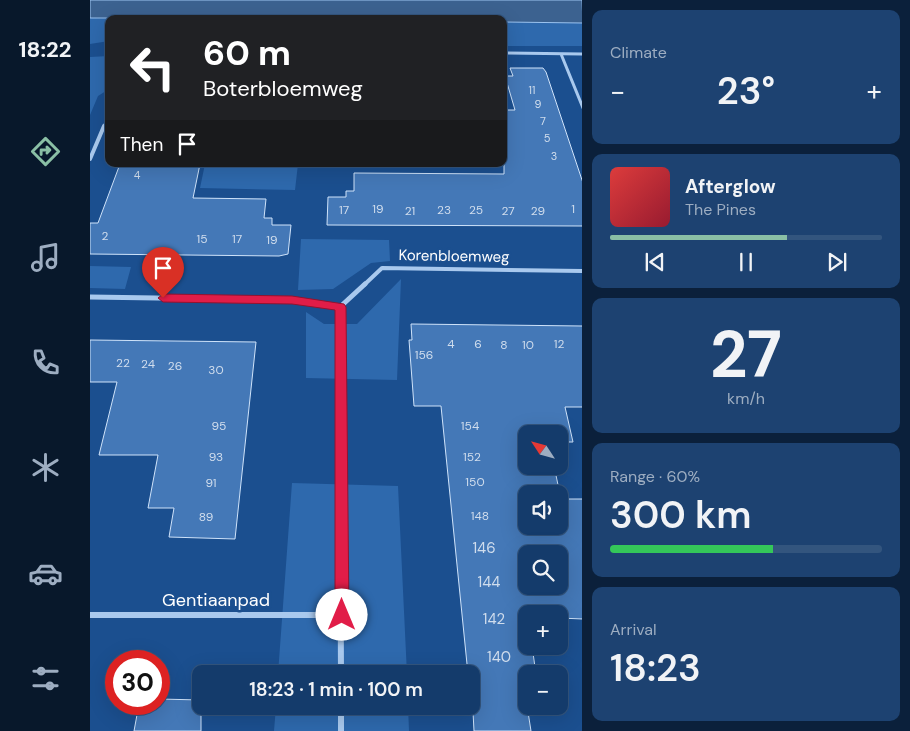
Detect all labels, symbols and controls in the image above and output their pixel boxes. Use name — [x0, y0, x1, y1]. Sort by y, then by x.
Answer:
text: 60 m — [203, 30, 291, 76]
text: 18:22 — [19, 35, 71, 64]
icon: left — [120, 35, 185, 100]
text: Climate — [610, 42, 667, 63]
text: 23° — [717, 66, 775, 116]
text: − — [610, 73, 625, 110]
text: + — [867, 73, 882, 110]
text: Boterbloemweg — [203, 74, 363, 103]
house number: 11 — [529, 83, 535, 97]
house number: 9 — [535, 97, 542, 111]
house number: 7 — [540, 114, 546, 128]
icon: arrive — [173, 130, 201, 158]
house number: 5 — [544, 131, 551, 145]
text: Then — [120, 132, 163, 157]
icon: directions — [28, 134, 63, 169]
house number: 3 — [551, 149, 557, 163]
house number: 4 — [134, 168, 141, 182]
text: Afterglow — [685, 174, 776, 199]
text: The Pines — [685, 199, 756, 220]
house number: 19 — [372, 201, 384, 217]
house number: 1 — [571, 201, 575, 217]
house number: 17 — [339, 202, 349, 218]
house number: 23 — [437, 202, 451, 218]
house number: 25 — [469, 202, 483, 218]
house number: 21 — [405, 203, 415, 219]
house number: 27 — [501, 203, 515, 219]
house number: 29 — [531, 203, 545, 219]
house number: 2 — [102, 228, 109, 244]
house number: 15 — [196, 231, 208, 247]
house number: 17 — [232, 231, 242, 247]
house number: 19 — [266, 232, 278, 248]
icon: music — [28, 240, 63, 275]
street label: Korenbloemweg — [398, 245, 510, 267]
pin — [142, 247, 184, 298]
icon: previous — [641, 248, 669, 276]
icon: pause — [732, 248, 760, 276]
icon: next — [823, 248, 851, 276]
icon: arrive — [149, 254, 177, 282]
text: 27 — [710, 313, 782, 397]
house number: 4 — [447, 336, 455, 352]
house number: 6 — [474, 336, 482, 352]
house number: 12 — [554, 336, 564, 352]
house number: 8 — [500, 337, 508, 353]
house number: 10 — [522, 337, 534, 353]
icon: phone — [28, 345, 63, 380]
house number: 156 — [415, 347, 433, 363]
house number: 22 — [116, 355, 130, 371]
house number: 24 — [141, 356, 155, 372]
house number: 26 — [168, 358, 182, 374]
house number: 30 — [208, 362, 224, 378]
text: km/h — [727, 388, 765, 409]
house number: 95 — [212, 418, 226, 434]
house number: 154 — [461, 418, 479, 434]
north arrow — [518, 425, 568, 475]
map controls — [518, 425, 568, 715]
house number: 93 — [209, 449, 223, 465]
house number: 152 — [463, 449, 481, 465]
icon: climate — [28, 450, 63, 485]
text: Range · 60% — [610, 466, 700, 487]
house number: 150 — [465, 474, 485, 490]
house number: 91 — [205, 475, 217, 491]
button: sound — [518, 485, 568, 535]
text: 300 km — [610, 490, 751, 540]
house number: 148 — [471, 508, 489, 524]
house number: 89 — [199, 509, 213, 525]
house number: 146 — [472, 538, 496, 558]
button: search — [518, 545, 568, 595]
icon: car — [28, 556, 63, 591]
house number: 144 — [478, 572, 500, 592]
street label: Gentiaanpad — [162, 588, 270, 612]
position arrow — [315, 588, 367, 640]
button: + — [518, 605, 568, 655]
house number: 142 — [483, 609, 505, 629]
text: Arrival — [610, 619, 657, 640]
text: 18:23 — [610, 643, 701, 693]
house number: 140 — [487, 647, 511, 667]
speed limit sign: 30 — [105, 650, 170, 715]
icon: filters — [28, 661, 63, 696]
button: − — [518, 665, 568, 715]
text: 18:23 · 1 min · 100 m — [249, 677, 423, 702]

